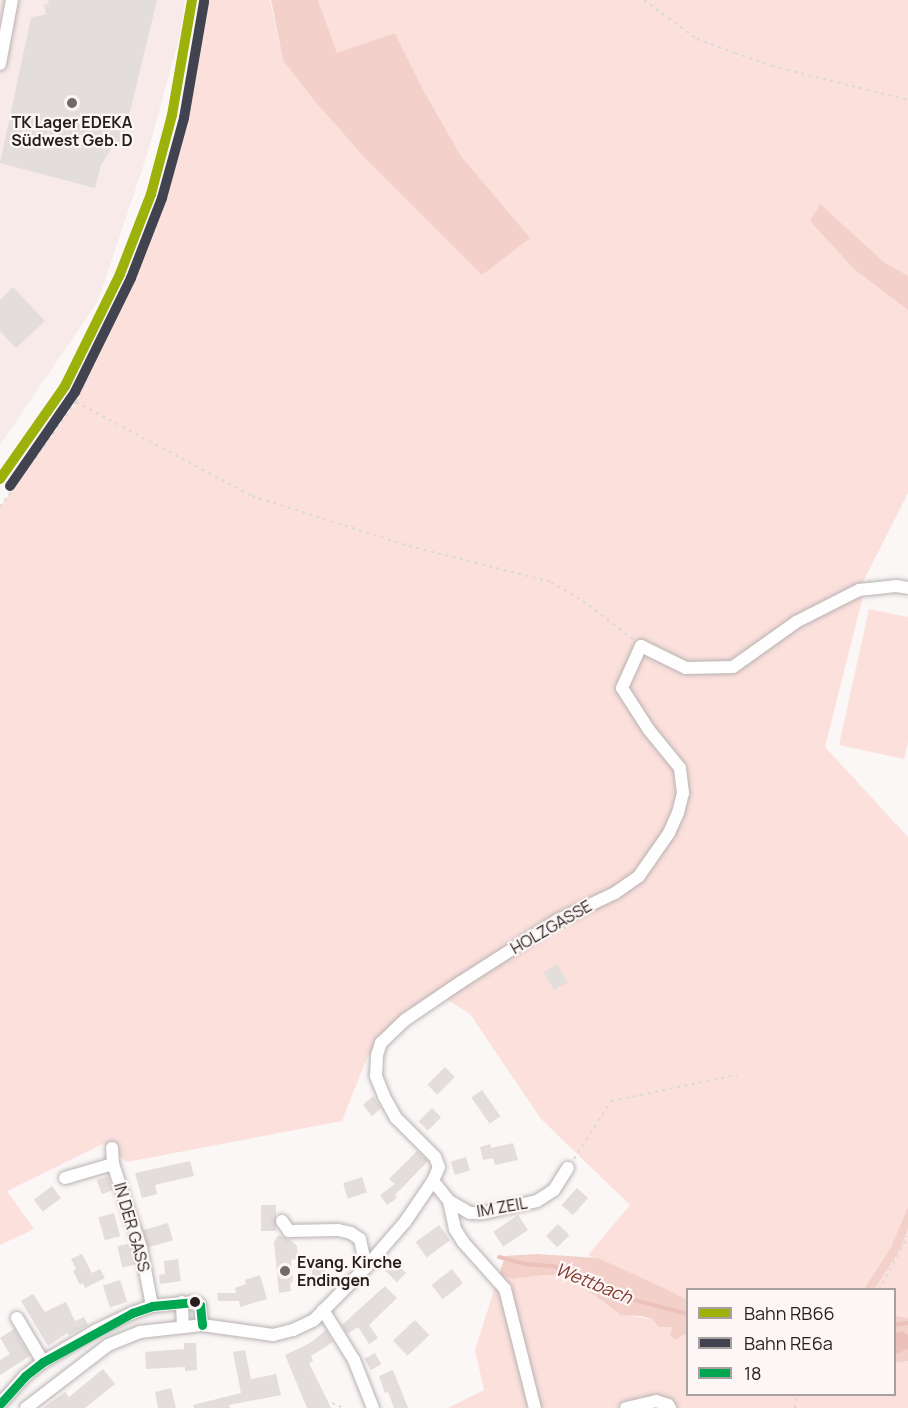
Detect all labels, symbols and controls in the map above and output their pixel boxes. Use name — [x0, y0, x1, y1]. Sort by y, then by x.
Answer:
marker: TK Lager EDEKA Südwest Geb. D — [65, 96, 79, 110]
place label: TK Lager EDEKA Südwest Geb. D — [11, 112, 133, 150]
street label: HOLZGASSE — [507, 896, 595, 958]
street label: IN DER GASS — [110, 1180, 154, 1274]
street label: IM ZEIL — [475, 1193, 529, 1221]
place label: Evang. Kirche Endingen — [297, 1252, 402, 1290]
water label: Wettbach — [552, 1258, 636, 1308]
marker: Evang. Kirche Endingen — [278, 1264, 292, 1278]
legend — [686, 1288, 896, 1396]
unlabelled marker — [189, 1296, 201, 1308]
text: Bahn RB66 — [744, 1301, 835, 1325]
text: Bahn RE6a — [744, 1331, 833, 1355]
text: 18 — [744, 1361, 761, 1385]

